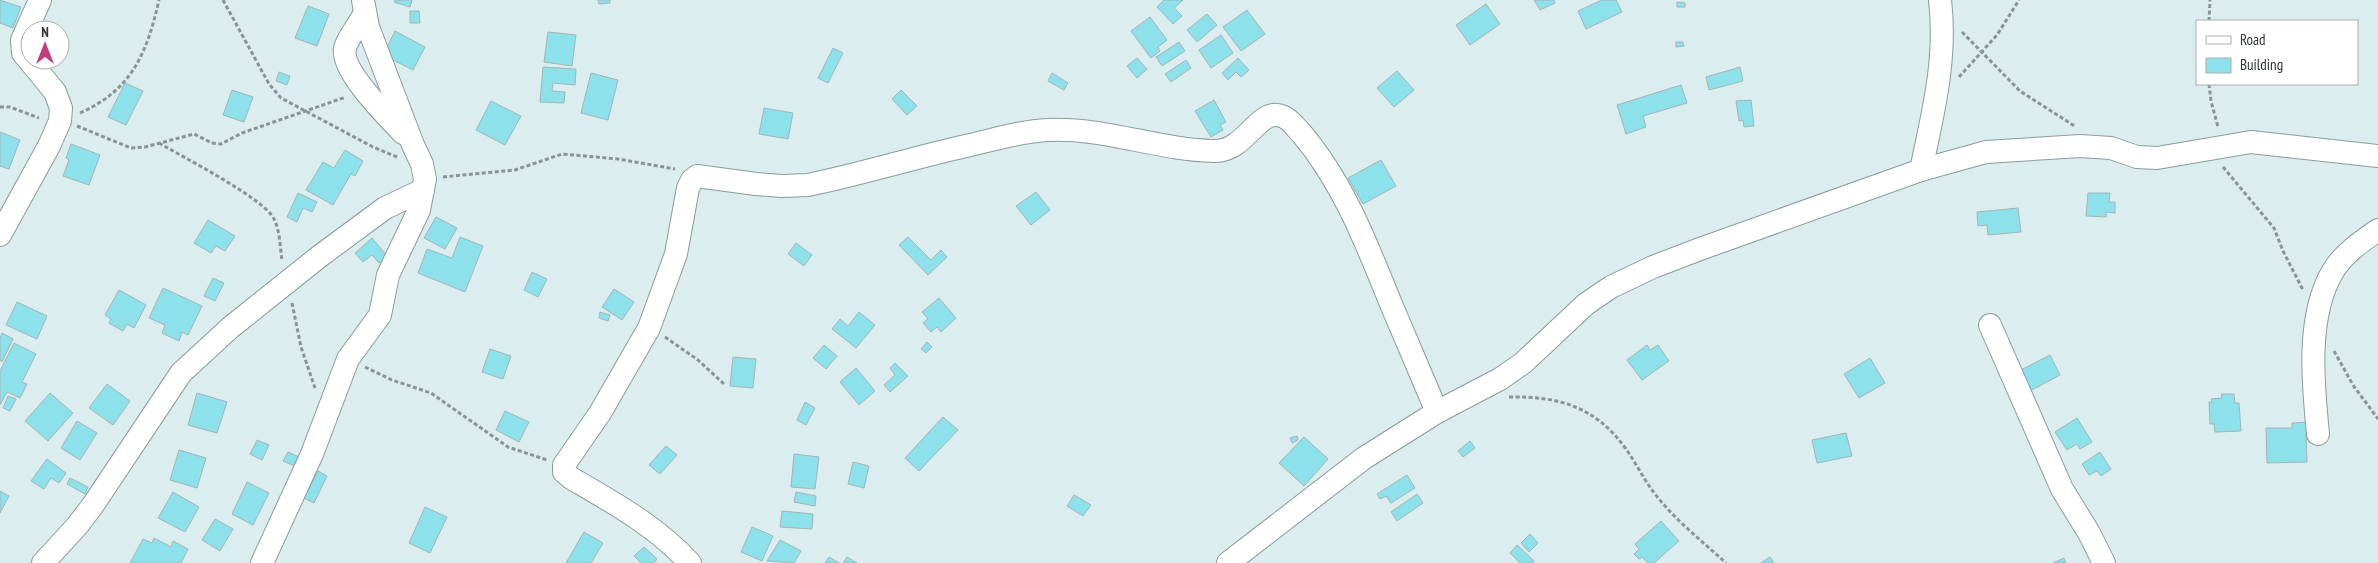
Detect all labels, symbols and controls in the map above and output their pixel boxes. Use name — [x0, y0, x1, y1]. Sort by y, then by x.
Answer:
north arrow — [20, 20, 70, 70]
legend — [2196, 20, 2358, 85]
text: N — [41, 23, 49, 41]
text: Road — [2240, 30, 2266, 49]
text: Building — [2240, 55, 2283, 74]

